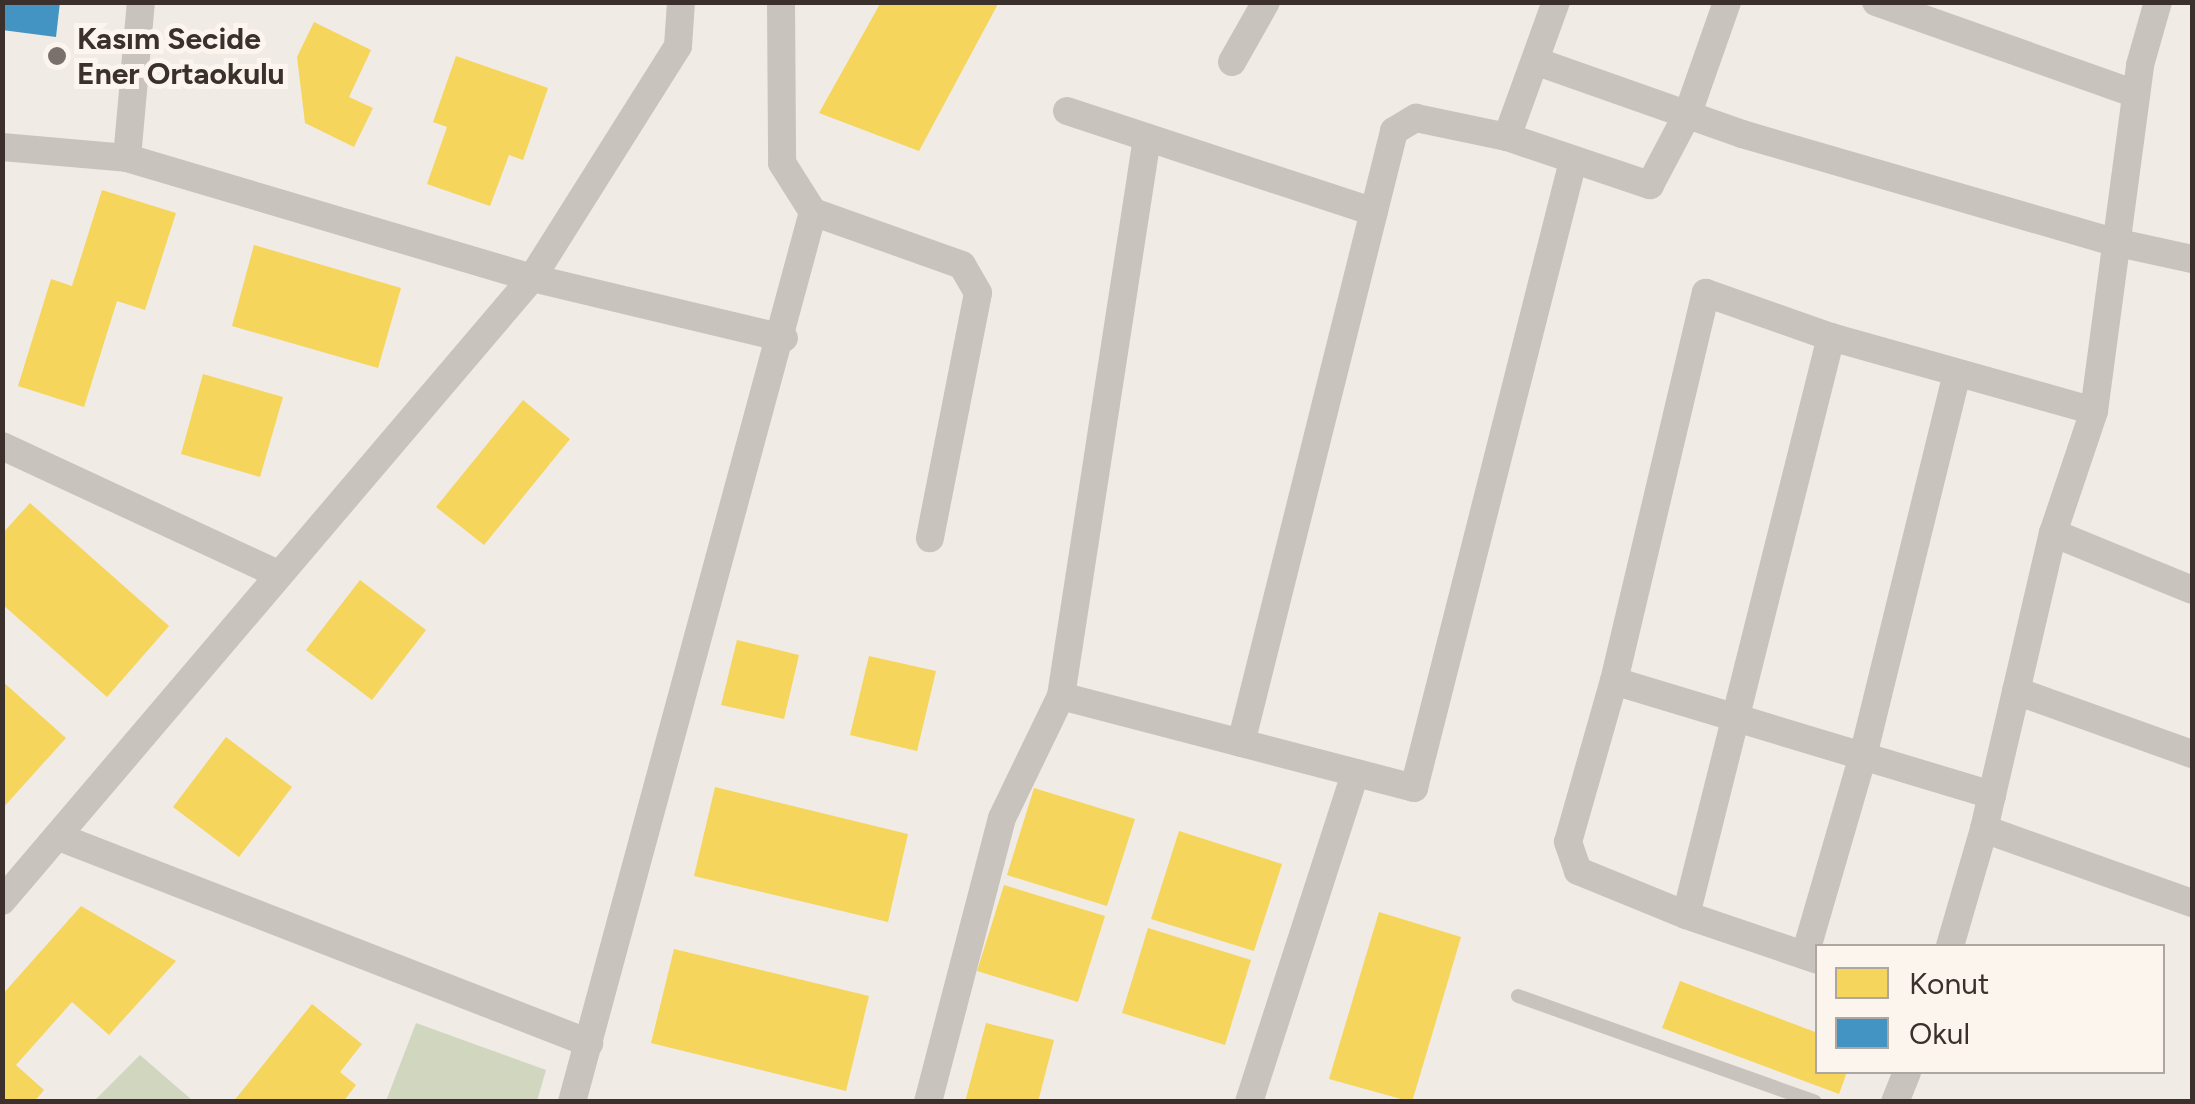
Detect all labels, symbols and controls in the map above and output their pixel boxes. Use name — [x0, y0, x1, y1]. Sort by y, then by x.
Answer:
place label: Kasım Secide Ener Ortaokulu — [77, 21, 285, 92]
marker: Kasım Secide Ener Ortaokulu — [46, 45, 68, 67]
legend — [1815, 944, 2165, 1074]
text: Konut — [1909, 965, 1989, 1002]
text: Okul — [1909, 1015, 1970, 1052]

